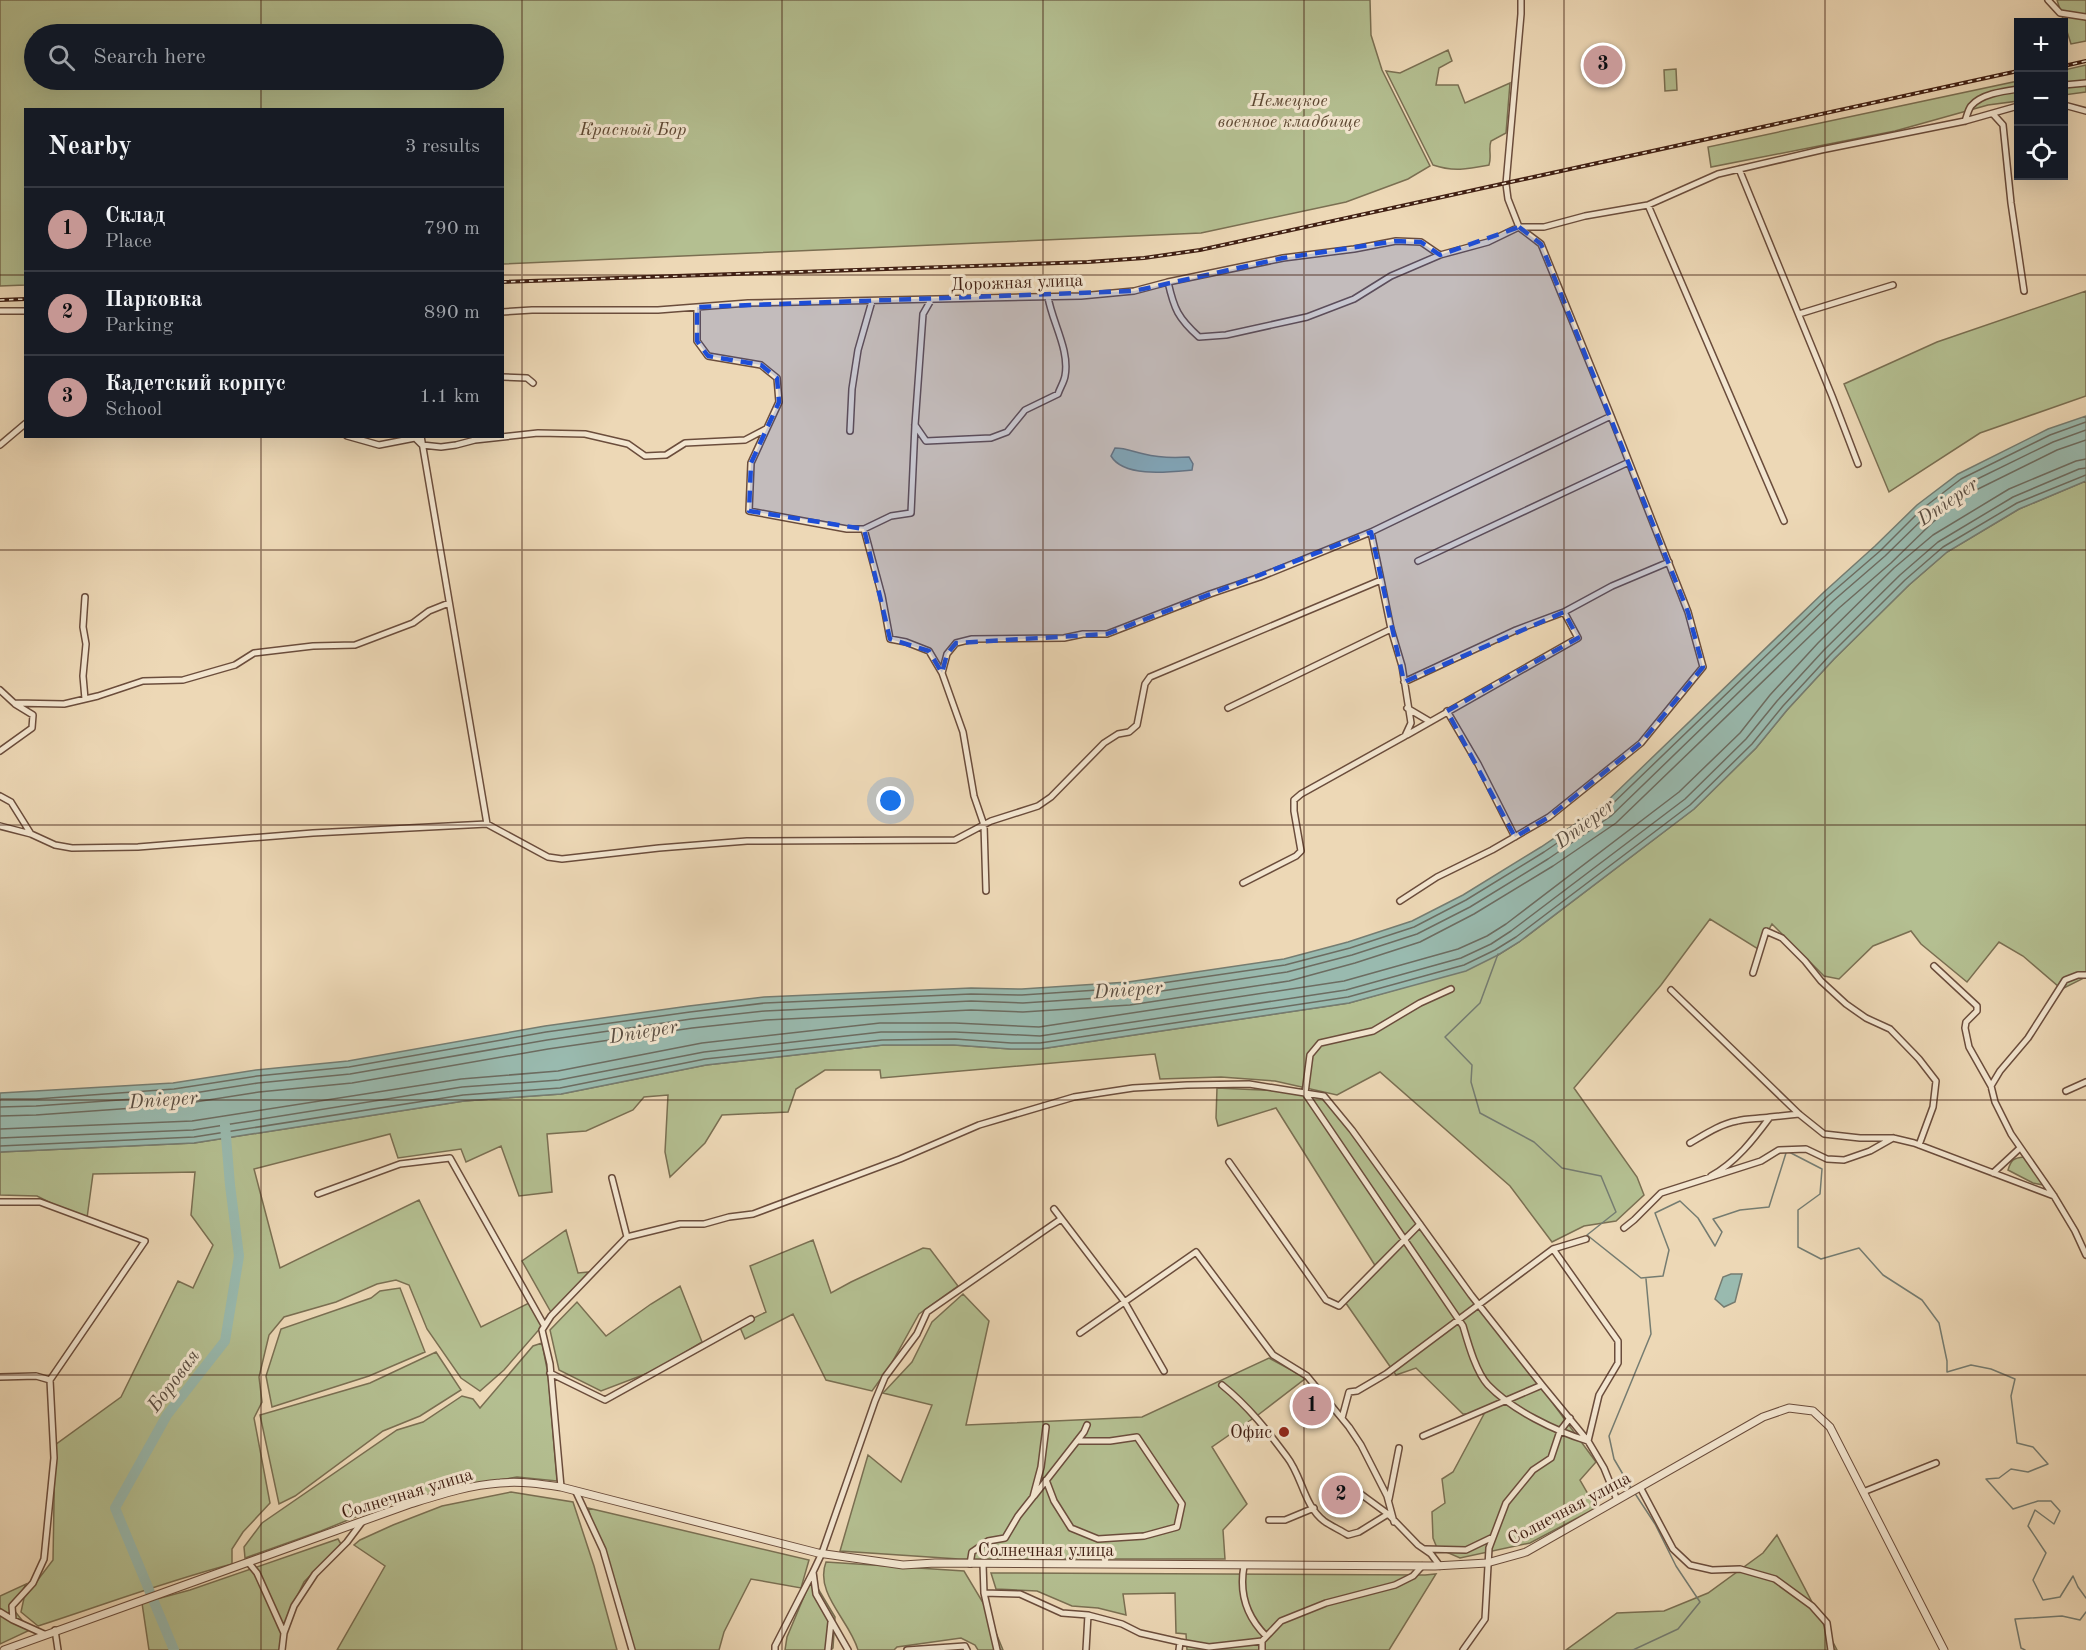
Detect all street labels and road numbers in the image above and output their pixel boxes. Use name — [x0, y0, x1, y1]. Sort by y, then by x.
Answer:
street label: Дорожная улица — [950, 272, 1084, 294]
street label: Солнечная улица — [339, 1465, 475, 1523]
street label: Солнечная улица — [1505, 1469, 1634, 1549]
street label: Солнечная улица — [978, 1542, 1114, 1560]

